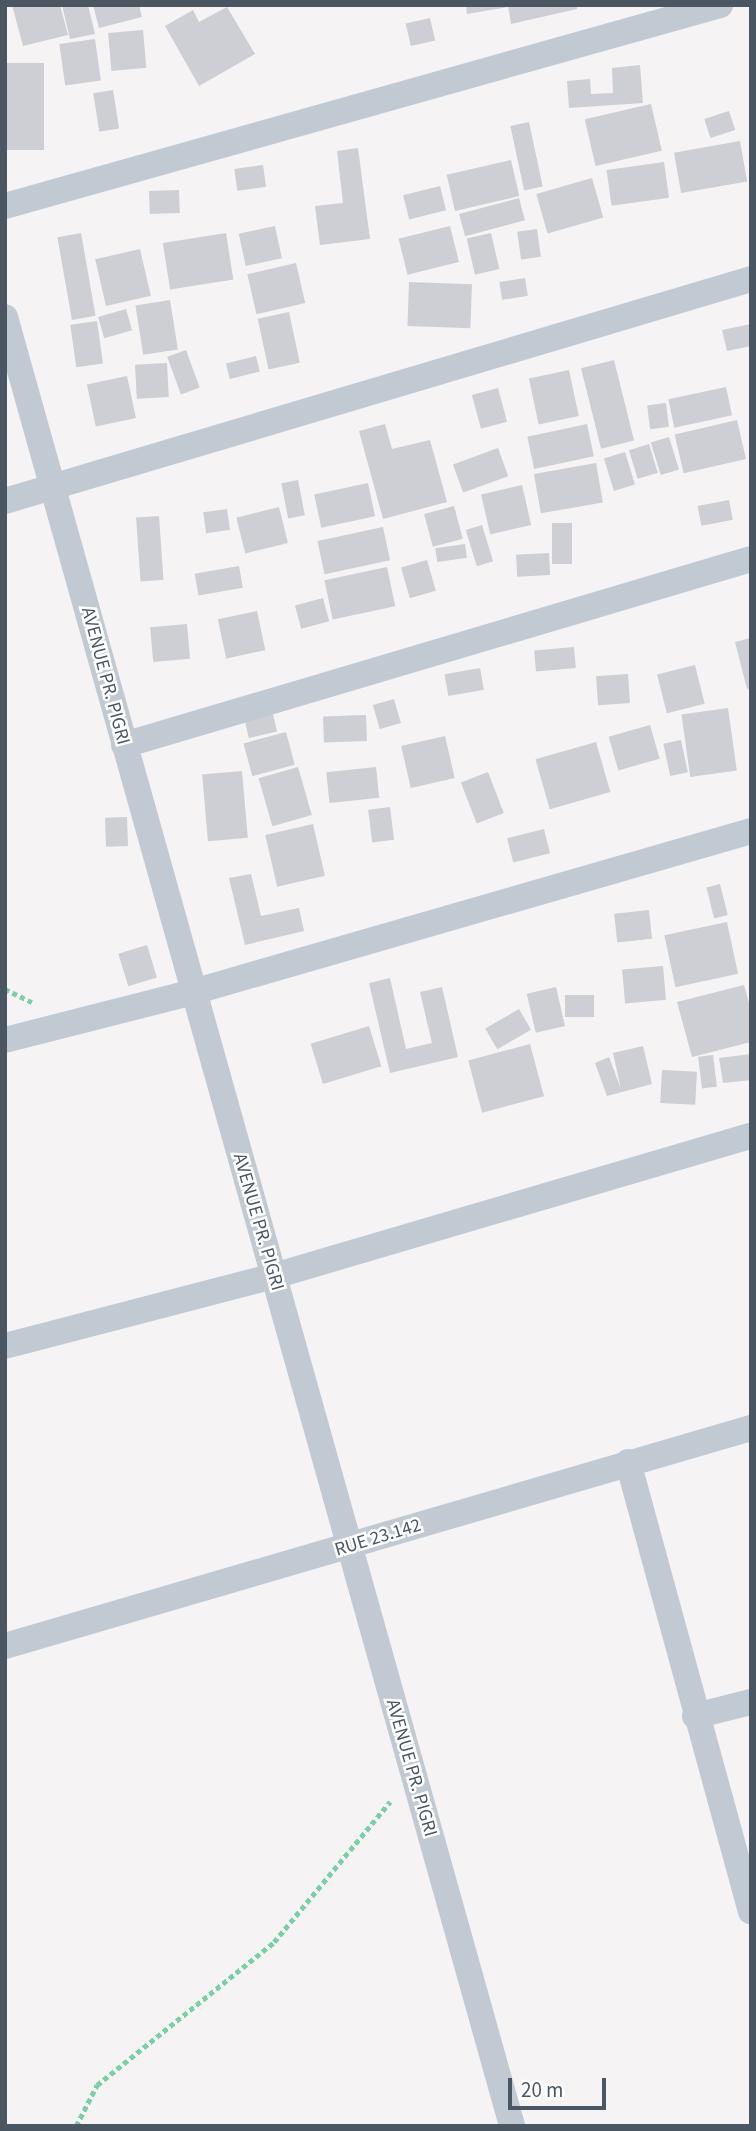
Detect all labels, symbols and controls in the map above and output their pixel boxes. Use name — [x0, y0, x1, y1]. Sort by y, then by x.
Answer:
street label: AVENUE PR. PIGRI — [76, 605, 134, 747]
street label: AVENUE PR. PIGRI — [228, 1151, 288, 1293]
street label: RUE 23.142 — [332, 1514, 424, 1562]
street label: AVENUE PR. PIGRI — [381, 1697, 441, 1839]
scale bar — [511, 2064, 609, 2108]
text: 20 m — [521, 2075, 563, 2105]

